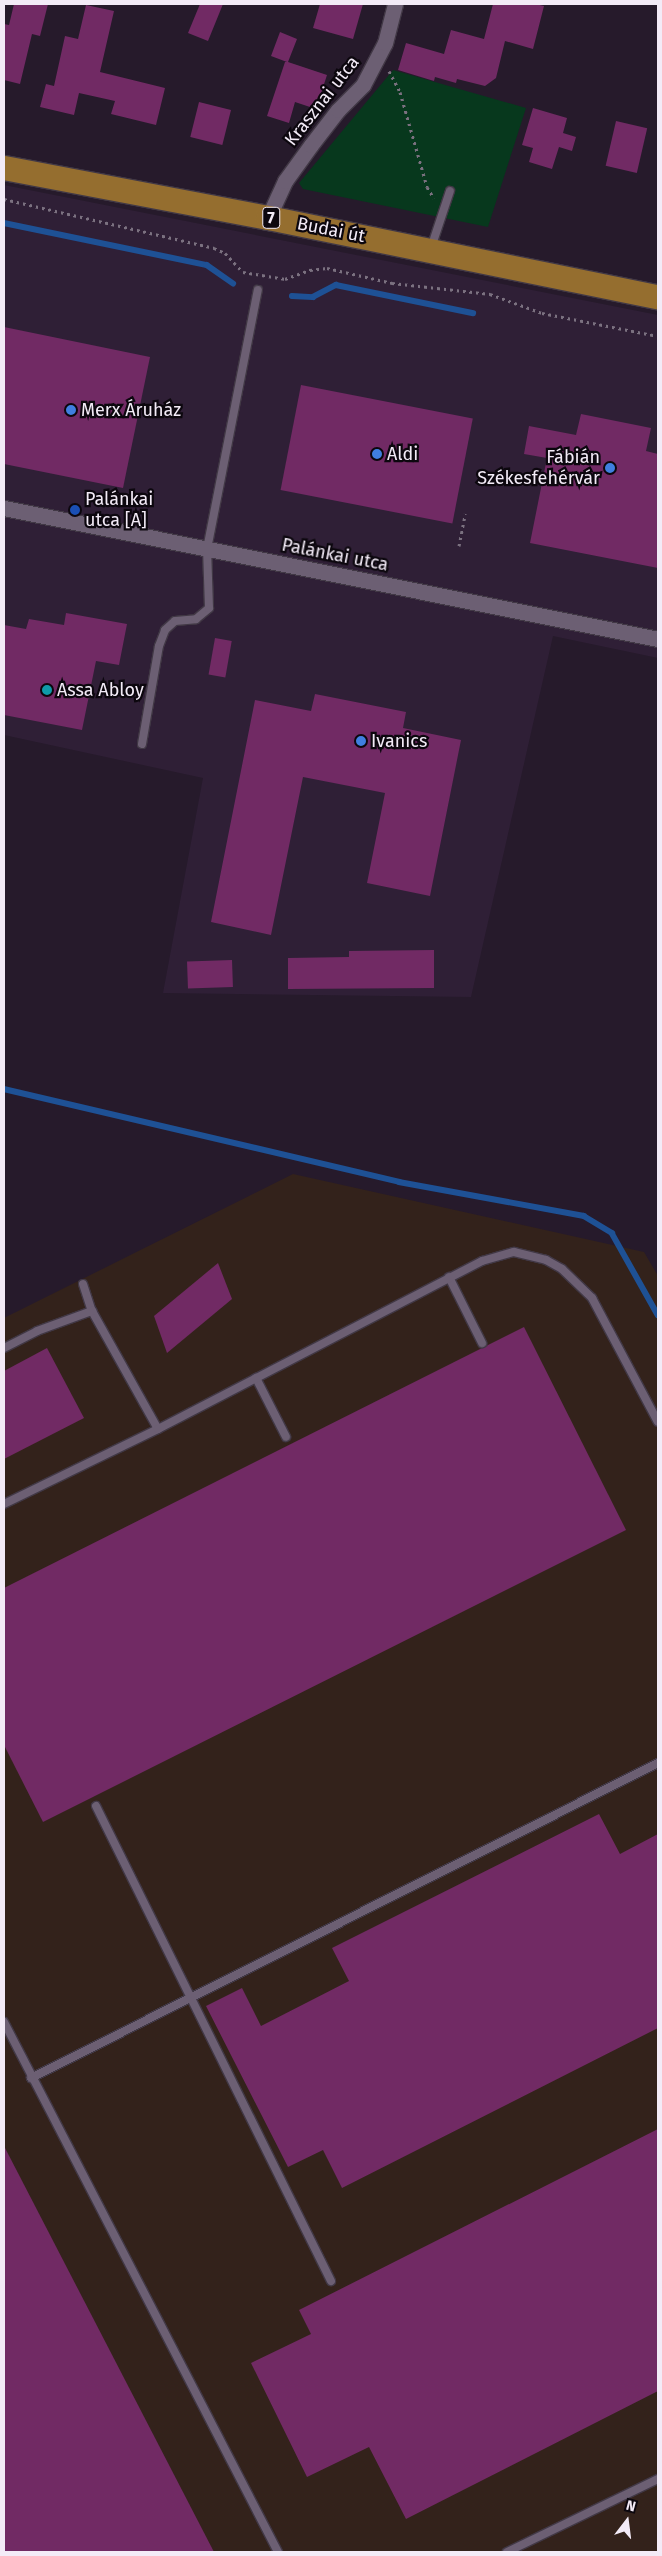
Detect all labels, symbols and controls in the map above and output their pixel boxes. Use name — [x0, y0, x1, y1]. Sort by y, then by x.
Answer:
street label: Krasznai utca — [280, 52, 364, 150]
road number: 7 — [262, 204, 280, 232]
street label: Budai út — [295, 213, 367, 247]
place label: Merx Áruház — [81, 399, 181, 421]
marker: Merx Áruház — [65, 404, 77, 416]
place label: Aldi — [387, 443, 418, 465]
place label: Fábián Székesfehérvár — [477, 447, 600, 489]
marker: Aldi — [371, 448, 383, 460]
marker: Fábián Székesfehérvár — [604, 462, 616, 474]
place label: Palánkai utca [A] — [85, 489, 153, 532]
marker: Palánkai utca [A] — [69, 504, 81, 516]
street label: Palánkai utca — [280, 534, 390, 576]
place label: Assa Abloy — [57, 679, 144, 701]
marker: Assa Abloy — [41, 684, 53, 696]
place label: Ivanics — [371, 730, 427, 752]
marker: Ivanics — [355, 735, 367, 747]
north arrow — [602, 2496, 652, 2546]
text: N — [624, 2497, 638, 2515]

